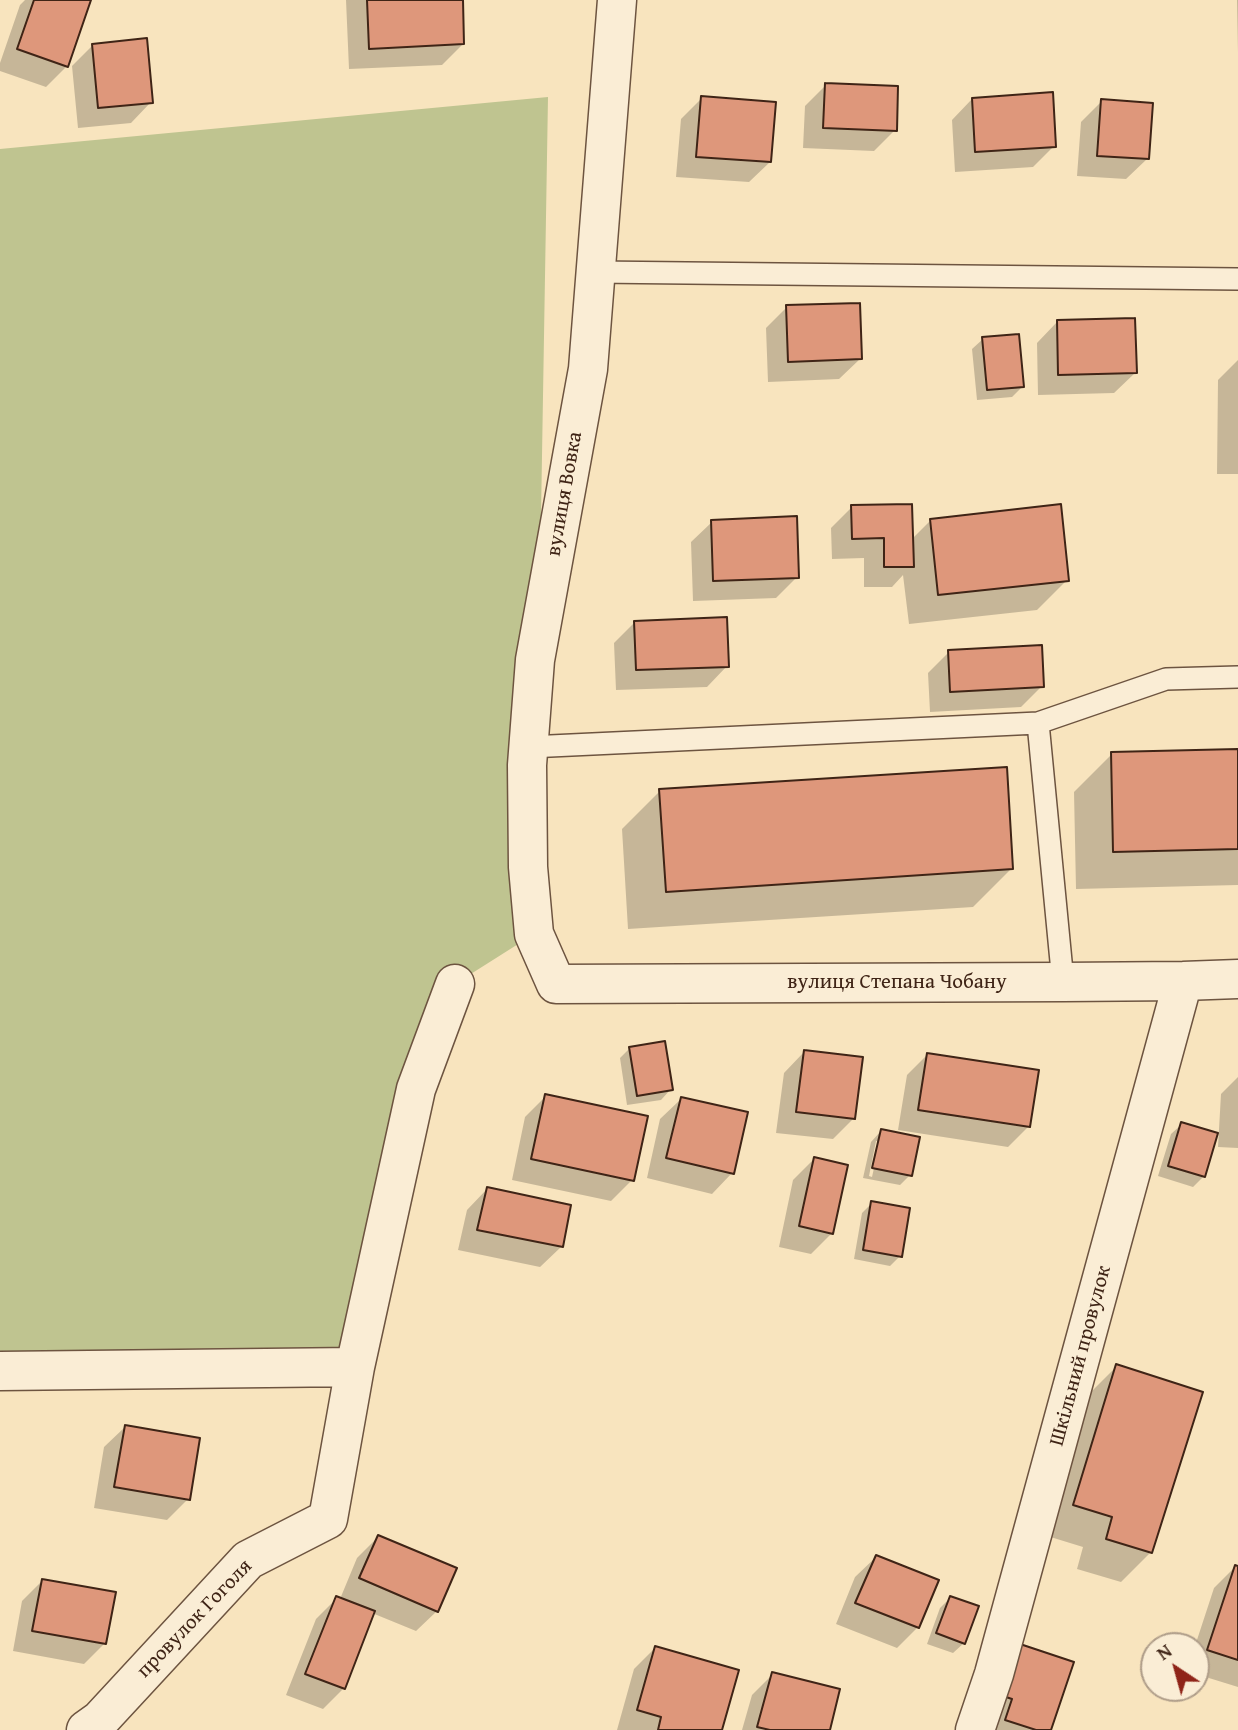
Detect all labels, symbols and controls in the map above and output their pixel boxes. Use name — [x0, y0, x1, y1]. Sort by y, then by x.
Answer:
street label: вулиця Вовка — [542, 430, 588, 558]
street label: вулиця Степана Чобану — [787, 970, 1007, 996]
street label: Шкільний провулок — [1045, 1263, 1117, 1449]
street label: провулок Гоголя — [132, 1554, 258, 1684]
north arrow — [1140, 1632, 1210, 1702]
text: N — [1150, 1637, 1177, 1667]

